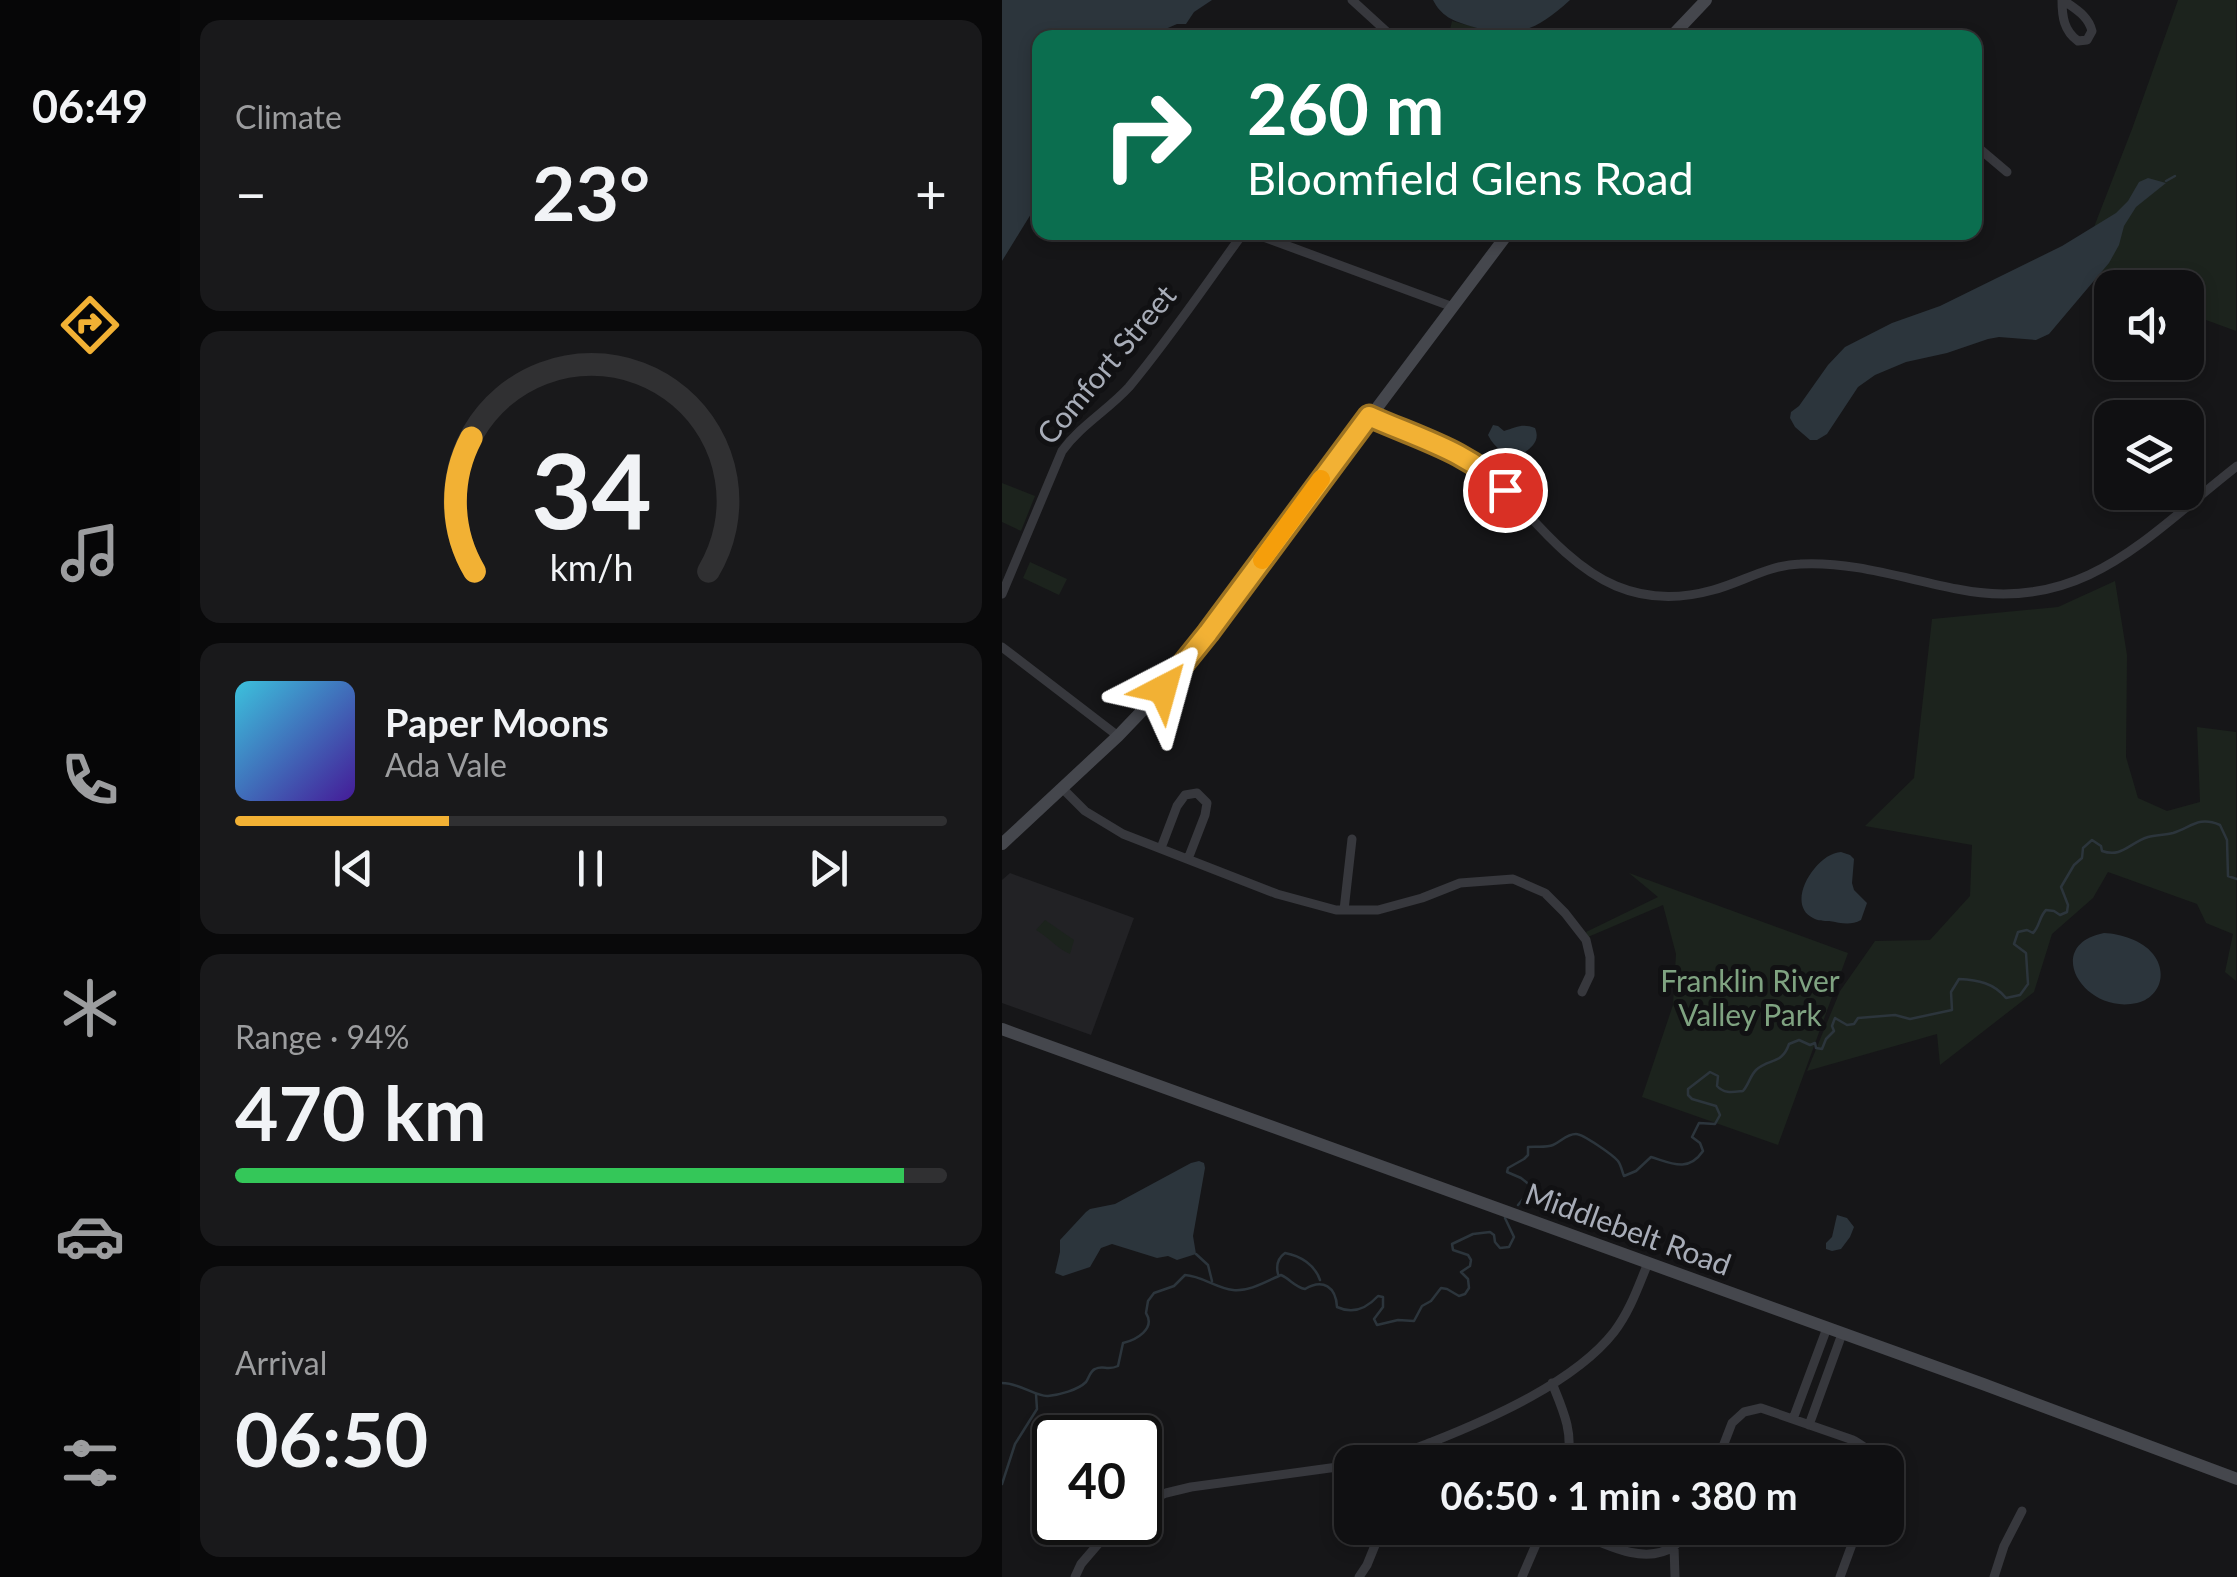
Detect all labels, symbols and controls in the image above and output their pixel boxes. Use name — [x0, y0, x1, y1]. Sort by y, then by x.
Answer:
text: 260 m — [1247, 66, 1444, 150]
icon: right — [1082, 70, 1212, 200]
text: 06:49 — [32, 79, 148, 133]
text: Climate — [235, 97, 342, 136]
text: 23° — [532, 147, 650, 237]
text: Bloomfield Glens Road — [1247, 151, 1694, 205]
text: − — [235, 160, 267, 226]
text: + — [915, 160, 947, 226]
map controls — [2094, 270, 2204, 510]
button: sound — [2094, 270, 2204, 380]
street label: Comfort Street — [1029, 277, 1183, 451]
icon: directions — [55, 290, 125, 360]
button: layers — [2094, 400, 2204, 510]
text: 34 — [531, 426, 651, 551]
pin — [1463, 448, 1548, 533]
icon: arrive — [1478, 463, 1533, 518]
icon: music — [55, 518, 125, 588]
text: km/h — [549, 546, 633, 589]
position arrow — [1111, 637, 1215, 741]
text: Paper Moons — [385, 699, 609, 745]
icon: phone — [55, 745, 125, 815]
text: Ada Vale — [385, 745, 507, 784]
icon: previous — [326, 841, 381, 896]
icon: pause — [563, 841, 618, 896]
icon: next — [801, 841, 856, 896]
park label: Franklin River Valley Park — [1660, 962, 1840, 1032]
icon: climate — [55, 973, 125, 1043]
text: Range · 94% — [235, 1017, 409, 1056]
text: 470 km — [235, 1067, 487, 1157]
street label: Middlebelt Road — [1521, 1174, 1736, 1282]
icon: car — [55, 1201, 125, 1271]
text: Arrival — [235, 1343, 327, 1382]
text: 06:50 — [235, 1393, 428, 1483]
speed limit sign: 40 — [1032, 1415, 1162, 1545]
icon: filters — [55, 1428, 125, 1498]
text: 06:50 · 1 min · 380 m — [1440, 1472, 1798, 1518]

